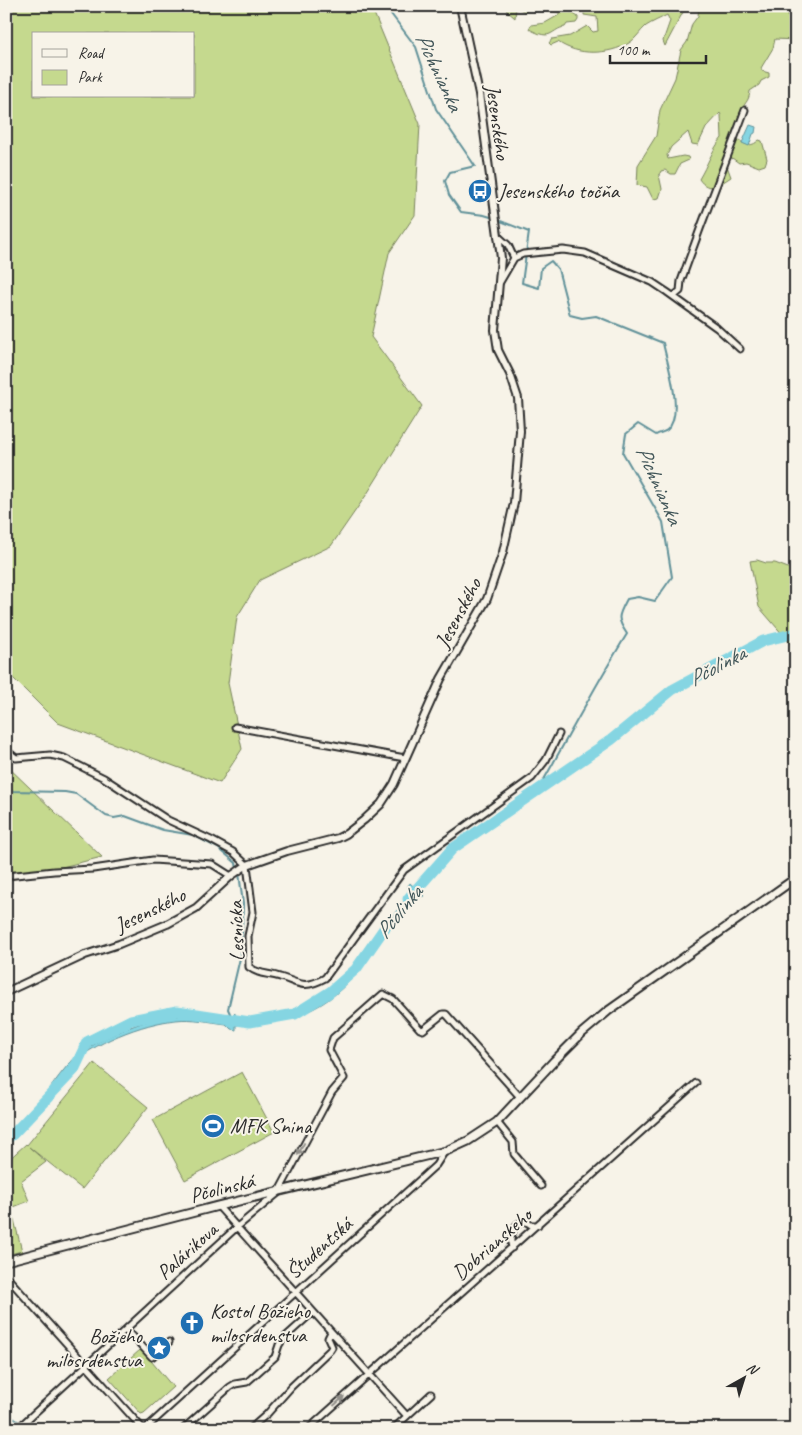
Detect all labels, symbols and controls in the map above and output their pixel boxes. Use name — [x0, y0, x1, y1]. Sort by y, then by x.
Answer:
water label: Pichnianka — [409, 29, 470, 118]
legend — [32, 32, 195, 98]
scale bar — [610, 32, 706, 64]
text: 100 m — [617, 41, 651, 60]
text: Road — [78, 44, 105, 63]
text: Park — [78, 68, 103, 87]
street label: Jesenského — [480, 82, 516, 163]
bus stop icon: Jesenského točňa — [467, 178, 493, 204]
place label: Jesenského točňa — [497, 178, 621, 204]
water label: Pichnianka — [629, 441, 690, 531]
street label: Jesenského — [428, 572, 488, 653]
water label: Pčolinka — [684, 638, 753, 693]
water label: Pčolinka — [369, 877, 431, 944]
street label: Jesenského — [110, 881, 191, 939]
street label: Lesnícka — [222, 898, 250, 962]
sports icon: MFK Snina — [200, 1113, 226, 1139]
place label: MFK Snina — [230, 1113, 313, 1139]
one-way arrow — [297, 1142, 305, 1157]
street label: Pčolinská — [187, 1167, 259, 1209]
street label: Dobrianskeho — [447, 1201, 539, 1286]
street label: Študentská — [280, 1210, 359, 1285]
street label: Palárikova — [151, 1215, 225, 1285]
place label: Kostol Božieho milosrdenstva — [210, 1298, 311, 1348]
church icon: Kostol Božieho milosrdenstva — [179, 1310, 205, 1336]
place label: Božieho milosrdenstva — [46, 1323, 144, 1373]
place icon: Božieho milosrdenstva — [146, 1335, 172, 1361]
north arrow — [720, 1352, 770, 1402]
text: N — [743, 1359, 762, 1379]
one-way arrow — [332, 1395, 344, 1407]

